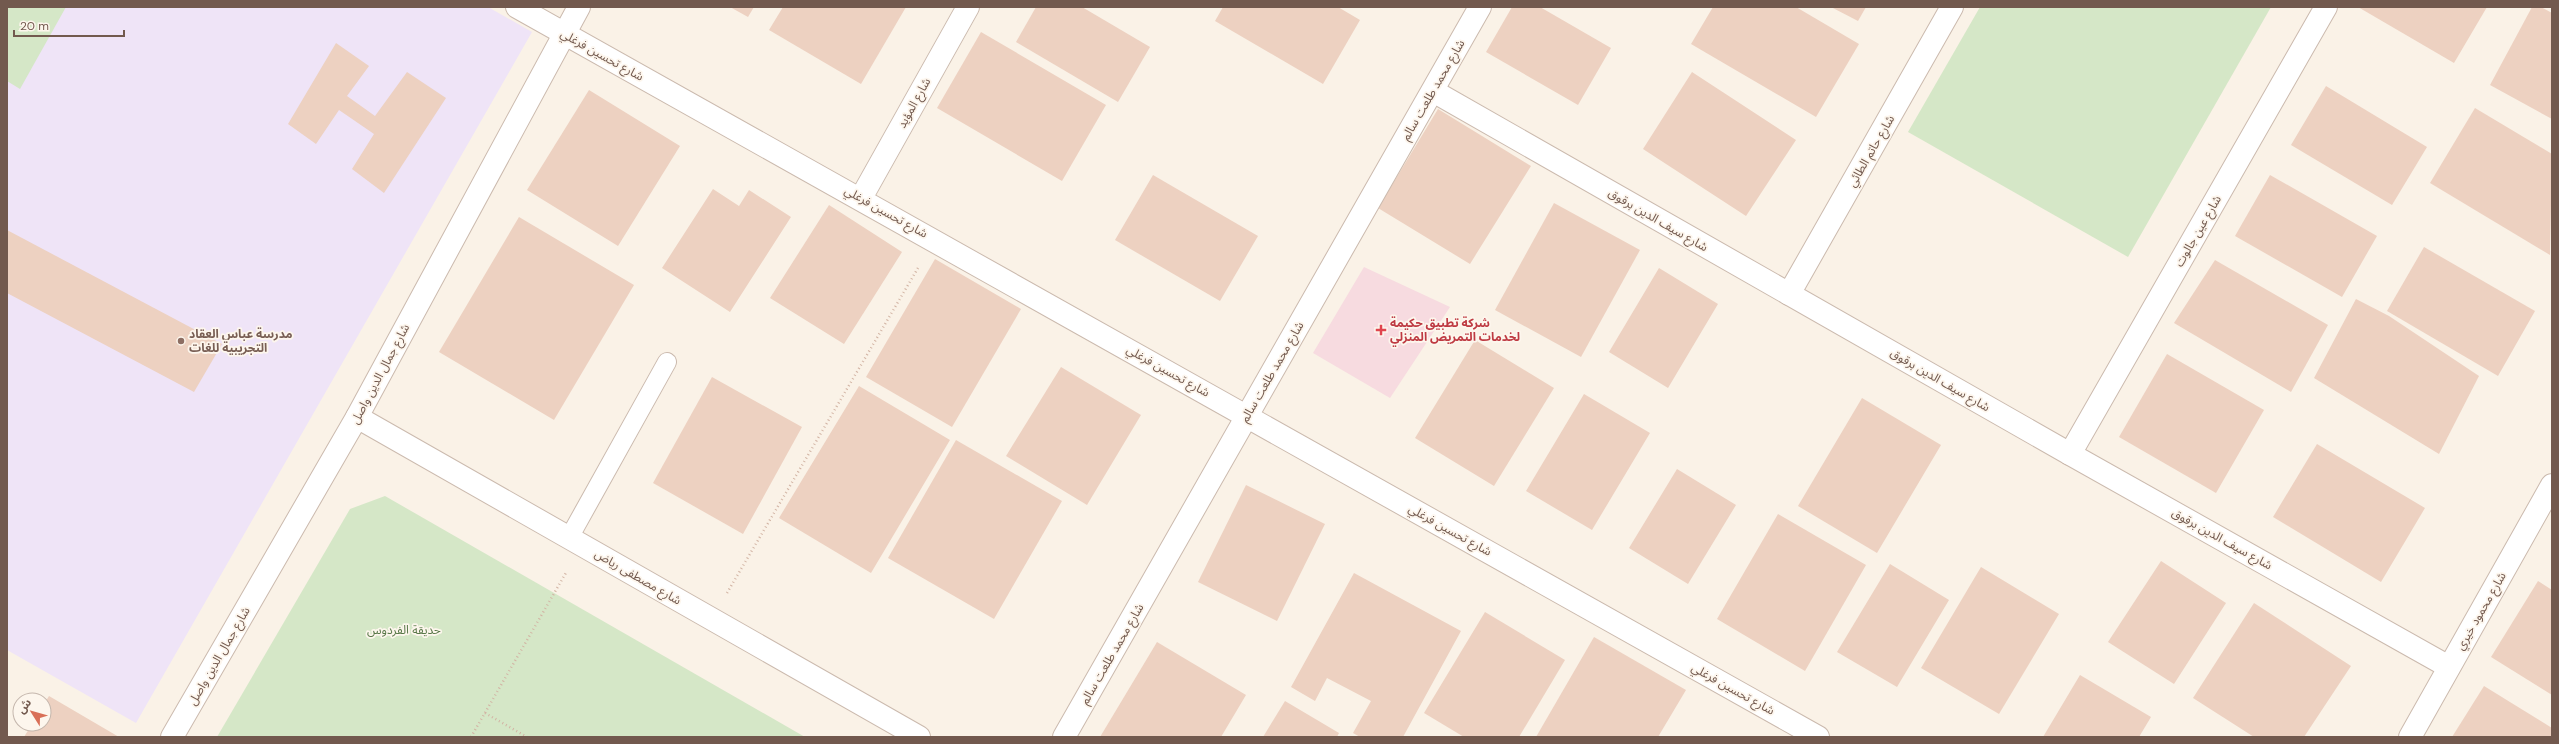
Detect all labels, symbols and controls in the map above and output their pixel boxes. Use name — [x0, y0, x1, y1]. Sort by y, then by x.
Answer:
scale bar — [14, 12, 124, 38]
text: 20 m — [20, 18, 49, 34]
street label: شارع تحسين فرغلي — [557, 26, 646, 86]
street label: شارع محمد طلعت سالم — [1398, 37, 1469, 144]
street label: شارع المؤيد — [894, 75, 935, 131]
street label: شارع حاتم الطائي — [1844, 112, 1900, 191]
street label: شارع تحسين فرغلي — [841, 183, 930, 243]
street label: شارع سيف الدين برقوق — [1605, 185, 1711, 256]
street label: شارع عين جالوت — [2171, 192, 2226, 270]
place label: شركة تطبيق حكيمة لخدمات التمريض المنزلي — [1390, 315, 1520, 347]
street label: شارع محمد طلعت سالم — [1237, 319, 1308, 426]
street label: شارع جمال الدين واصل — [347, 321, 414, 427]
marker: شركة تطبيق حكيمة لخدمات التمريض المنزلي — [1375, 324, 1387, 336]
place label: مدرسة عباس العقاد التجريبية للغات — [189, 326, 292, 356]
marker: مدرسة عباس العقاد التجريبية للغات — [176, 336, 186, 346]
street label: شارع تحسين فرغلي — [1123, 342, 1212, 402]
street label: شارع سيف الدين برقوق — [1887, 345, 1993, 416]
street label: شارع تحسين فرغلي — [1405, 501, 1494, 561]
street label: شارع سيف الدين برقوق — [2168, 505, 2275, 574]
street label: شارع مصطفى رياض — [591, 546, 684, 609]
street label: شارع محمود خيري — [2452, 569, 2511, 654]
street label: شارع محمد طلعت سالم — [1077, 601, 1148, 708]
street label: شارع جمال الدين واصل — [184, 604, 255, 709]
park label: حديقة الفردوس — [367, 622, 441, 638]
street label: شارع تحسين فرغلي — [1688, 660, 1777, 720]
north arrow — [12, 692, 52, 732]
text: ش — [14, 696, 34, 716]

